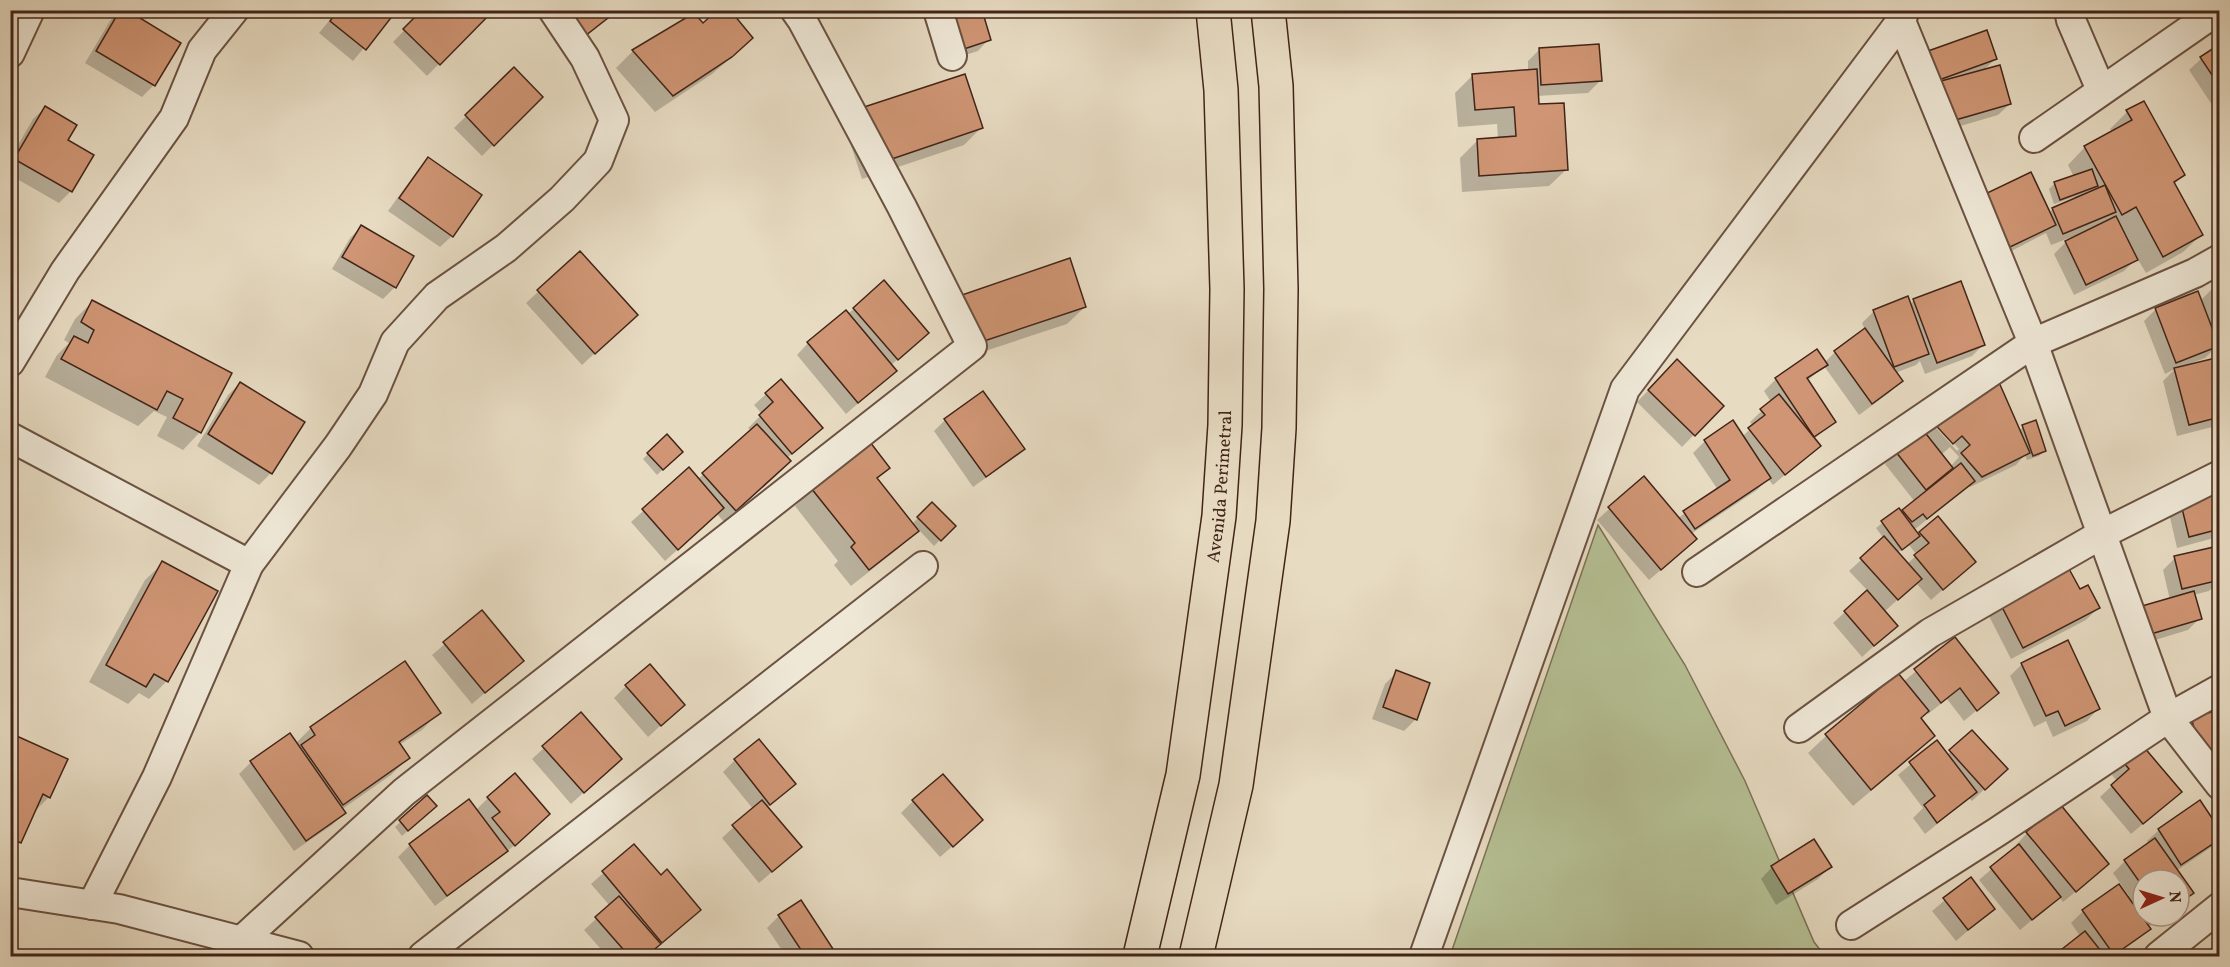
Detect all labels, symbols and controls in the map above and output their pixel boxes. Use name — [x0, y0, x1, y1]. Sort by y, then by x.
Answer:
street label: Avenida Perimetral — [1202, 410, 1239, 564]
north arrow — [2131, 868, 2191, 928]
text: N — [2163, 891, 2185, 904]

